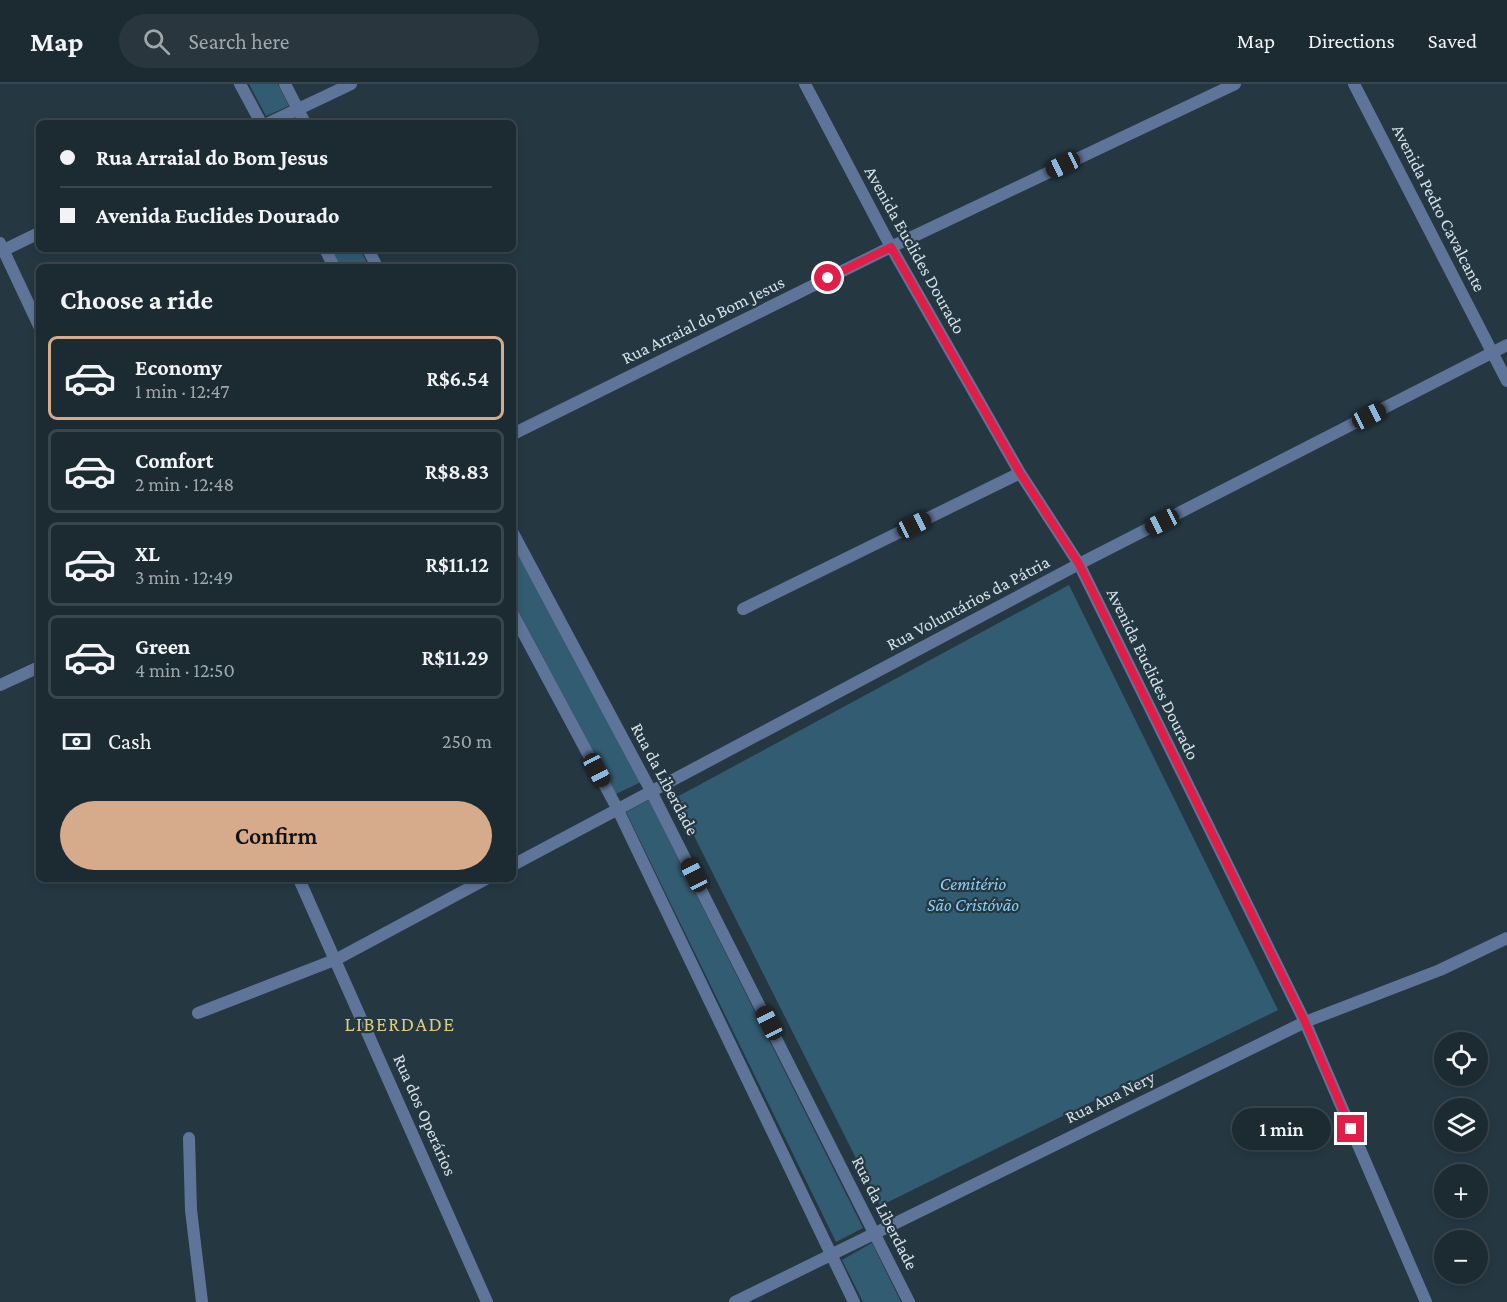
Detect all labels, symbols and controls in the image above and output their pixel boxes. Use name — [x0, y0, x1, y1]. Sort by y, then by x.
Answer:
search box — [119, 14, 539, 68]
icon: search — [140, 25, 173, 58]
text: Map — [30, 26, 83, 57]
text: Search here — [188, 29, 289, 54]
text: Map — [1237, 29, 1275, 53]
text: Directions — [1308, 29, 1395, 53]
text: Saved — [1428, 29, 1477, 53]
street label: Avenida Pedro Cavalcante — [1388, 121, 1490, 295]
text: Rua Arraial do Bom Jesus — [96, 145, 328, 170]
car — [1043, 149, 1083, 181]
street label: Avenida Euclides Dourado — [861, 163, 969, 337]
text: Avenida Euclides Dourado — [96, 203, 340, 228]
route start — [814, 264, 841, 291]
street label: Rua Arraial do Bom Jesus — [618, 272, 788, 368]
text: Choose a ride — [60, 285, 213, 315]
icon: car — [63, 351, 117, 405]
text: Economy — [135, 355, 222, 380]
text: R$6.54 — [426, 366, 489, 391]
text: 1 min · 12:47 — [135, 380, 229, 402]
car — [1349, 400, 1389, 432]
icon: car — [63, 444, 117, 498]
text: Comfort — [135, 448, 213, 473]
text: R$8.83 — [425, 459, 489, 484]
text: 2 min · 12:48 — [135, 473, 234, 495]
car — [1142, 506, 1182, 538]
car — [894, 509, 934, 541]
icon: car — [63, 537, 117, 591]
text: XL — [135, 541, 160, 566]
text: R$11.12 — [425, 552, 489, 577]
street label: Rua Voluntários da Pátria — [883, 552, 1053, 654]
text: 3 min · 12:49 — [135, 566, 234, 588]
street label: Avenida Euclides Dourado — [1103, 585, 1203, 763]
icon: car — [63, 630, 117, 684]
text: Green — [135, 634, 191, 659]
text: R$11.29 — [422, 645, 489, 670]
text: 4 min · 12:50 — [135, 659, 235, 681]
street label: Rua da Liberdade — [627, 719, 703, 839]
icon: cash — [60, 725, 93, 758]
text: Cash — [108, 729, 152, 754]
text: 250 m — [442, 730, 492, 752]
car — [581, 750, 613, 790]
button: Confirm — [60, 801, 492, 870]
car — [678, 855, 710, 895]
park label: Cemitério São Cristóvão — [927, 874, 1019, 915]
car — [753, 1003, 785, 1043]
district label: LIBERDADE — [344, 1013, 456, 1035]
map controls — [1434, 1032, 1488, 1284]
button: locate — [1434, 1032, 1488, 1086]
street label: Rua dos Operários — [389, 1051, 461, 1179]
street label: Rua Ana Nery — [1062, 1066, 1159, 1127]
button: layers — [1434, 1098, 1488, 1152]
callout: 1 min — [1231, 1108, 1330, 1150]
route end — [1337, 1115, 1364, 1142]
text: 1 min — [1259, 1118, 1304, 1140]
street label: Rua da Liberdade — [848, 1153, 922, 1273]
button: + — [1434, 1164, 1488, 1218]
button: − — [1434, 1230, 1488, 1284]

